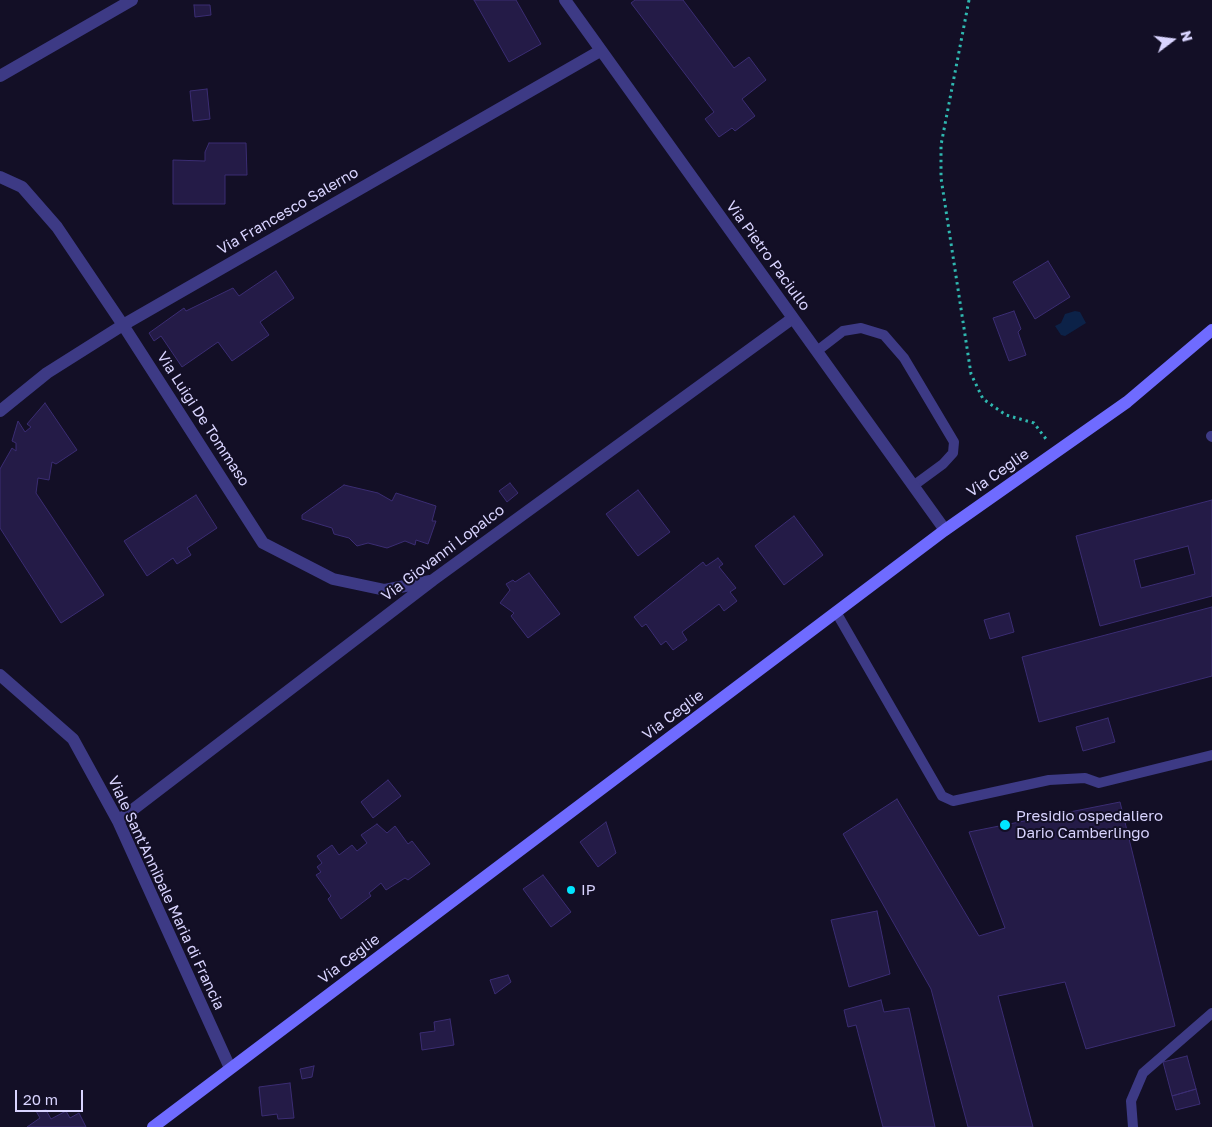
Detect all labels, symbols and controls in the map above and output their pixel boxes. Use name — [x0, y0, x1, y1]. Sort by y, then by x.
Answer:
north arrow — [1147, 15, 1197, 65]
text: N — [1177, 29, 1197, 43]
street label: Via Francesco Salerno — [214, 163, 362, 259]
street label: Via Pietro Paciullo — [722, 198, 814, 314]
street label: Via Luigi De Tommaso — [153, 348, 253, 490]
street label: Via Ceglie — [963, 445, 1033, 501]
street label: Via Giovanni Lopalco — [378, 501, 508, 605]
street label: Via Ceglie — [639, 686, 707, 744]
street label: Viale Sant'Annibale Maria di Francia — [104, 773, 228, 1013]
place label: Presidio ospedaliero Dario Camberlingo — [1016, 807, 1163, 842]
marker: Presidio ospedaliero Dario Camberlingo — [998, 818, 1012, 832]
place label: IP — [581, 881, 596, 899]
marker: IP — [565, 884, 577, 896]
street label: Via Ceglie — [315, 930, 383, 988]
scale bar — [18, 1080, 85, 1112]
text: 20 m — [23, 1090, 58, 1108]

